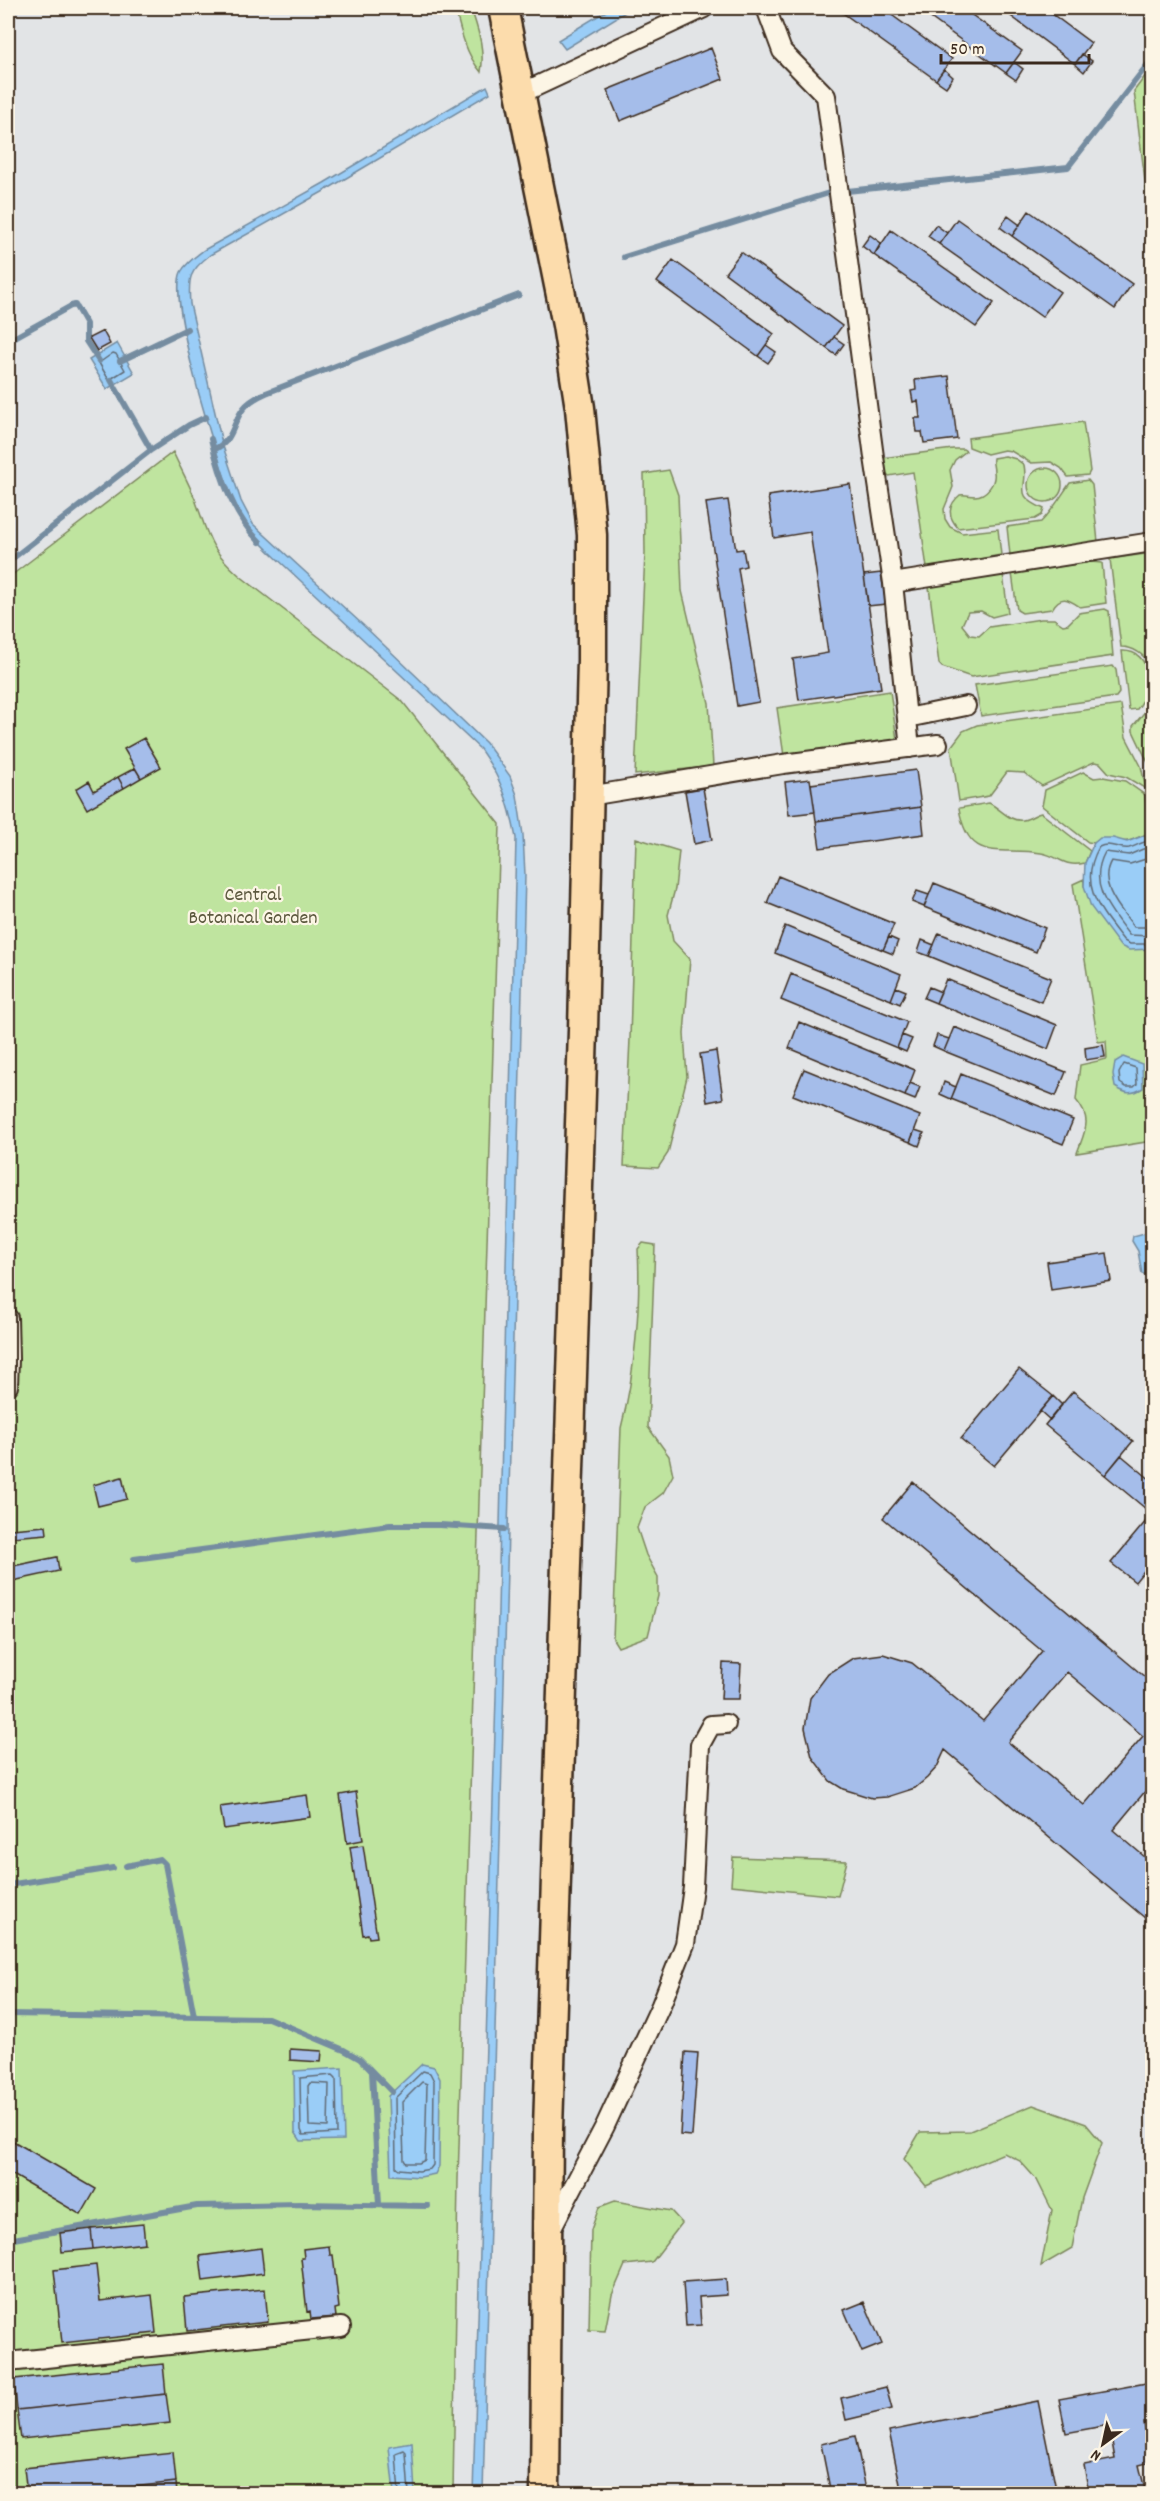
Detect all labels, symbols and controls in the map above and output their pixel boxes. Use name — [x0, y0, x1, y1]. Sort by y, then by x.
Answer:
scale bar — [941, 27, 1090, 65]
text: 50 m — [950, 38, 985, 63]
park label: Central Botanical Garden — [188, 882, 318, 933]
north arrow — [1073, 2414, 1133, 2474]
text: N — [1087, 2443, 1106, 2466]

